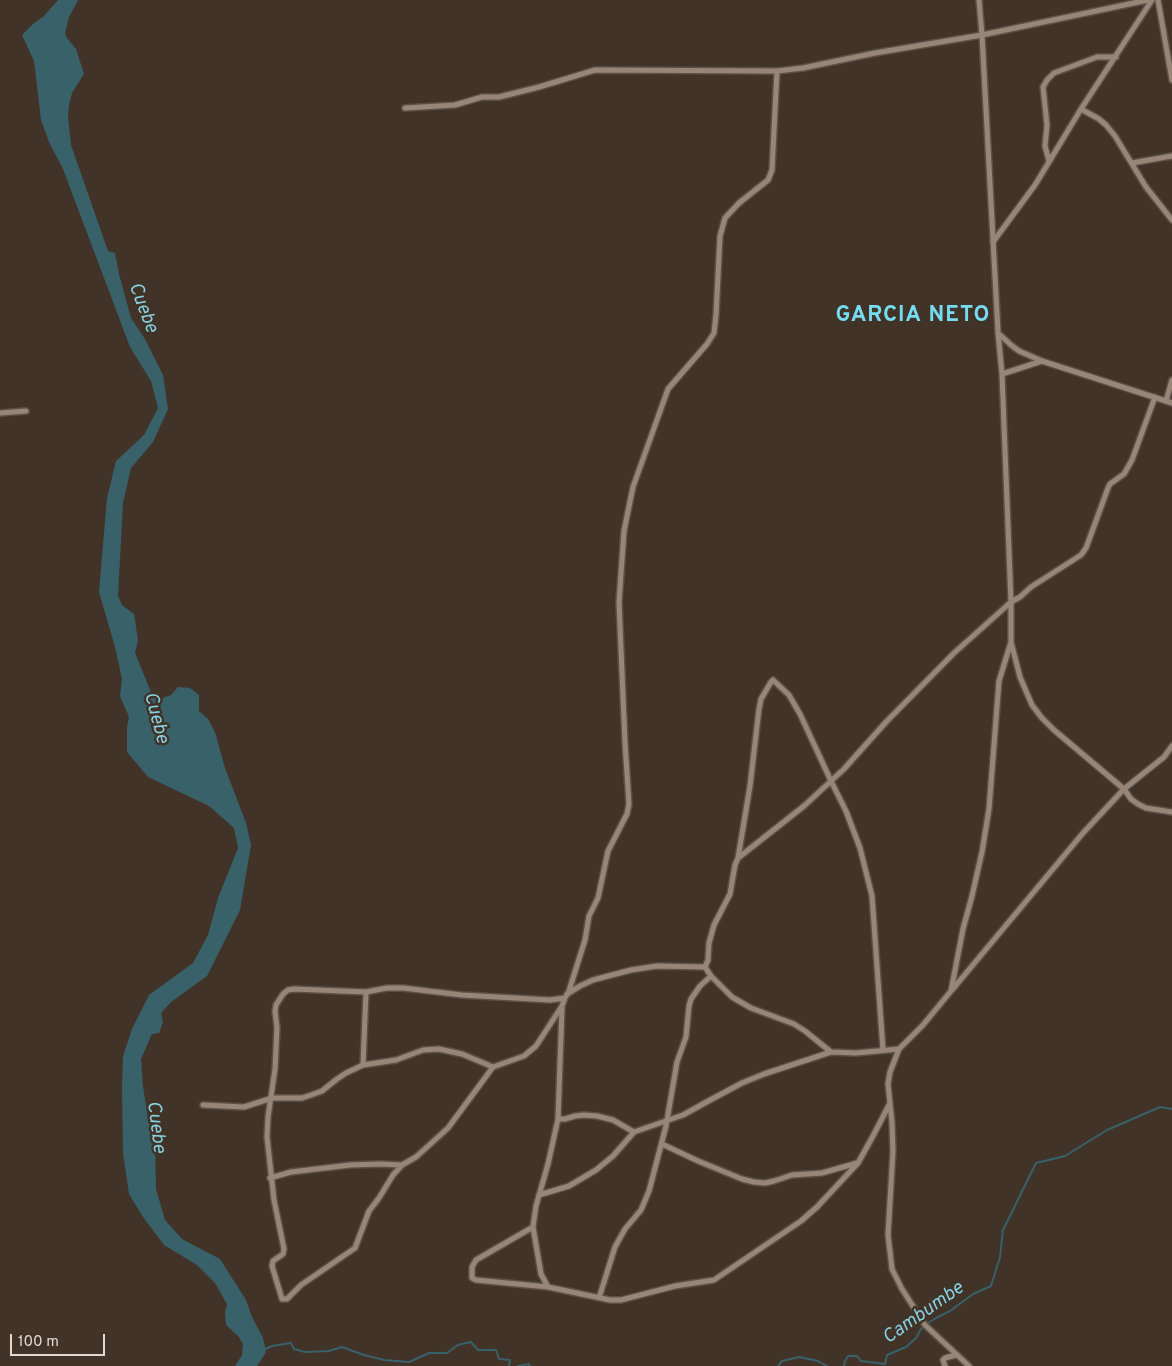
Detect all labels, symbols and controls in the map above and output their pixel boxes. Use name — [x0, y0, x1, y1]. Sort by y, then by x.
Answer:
water label: Cuebe — [122, 280, 162, 336]
district label: GARCIA NETO — [834, 304, 992, 330]
water label: Cuebe — [137, 690, 173, 746]
water label: Cuebe — [141, 1100, 169, 1154]
water label: Cambumbe — [879, 1278, 969, 1350]
scale bar — [12, 1324, 108, 1356]
text: 100 m — [18, 1333, 59, 1352]

